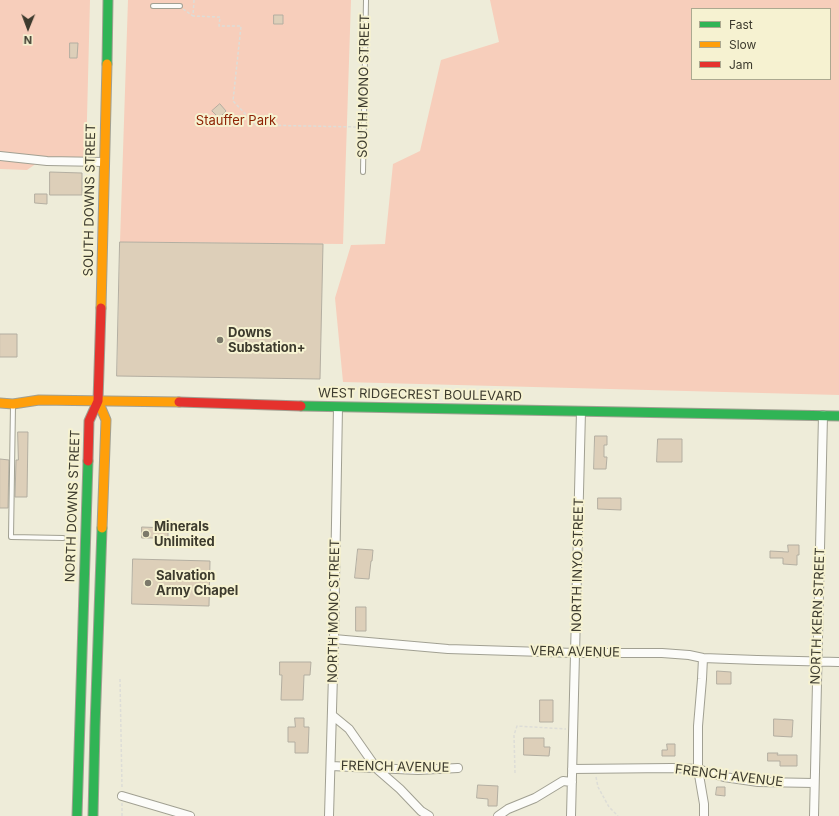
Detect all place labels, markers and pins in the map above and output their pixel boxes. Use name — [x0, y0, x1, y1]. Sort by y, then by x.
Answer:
place label: Downs Substation+ — [228, 325, 306, 356]
marker: Downs Substation+ — [215, 335, 225, 345]
place label: Minerals Unlimited — [154, 519, 215, 550]
marker: Minerals Unlimited — [141, 529, 151, 539]
place label: Salvation Army Chapel — [156, 568, 238, 599]
marker: Salvation Army Chapel — [143, 578, 153, 588]

